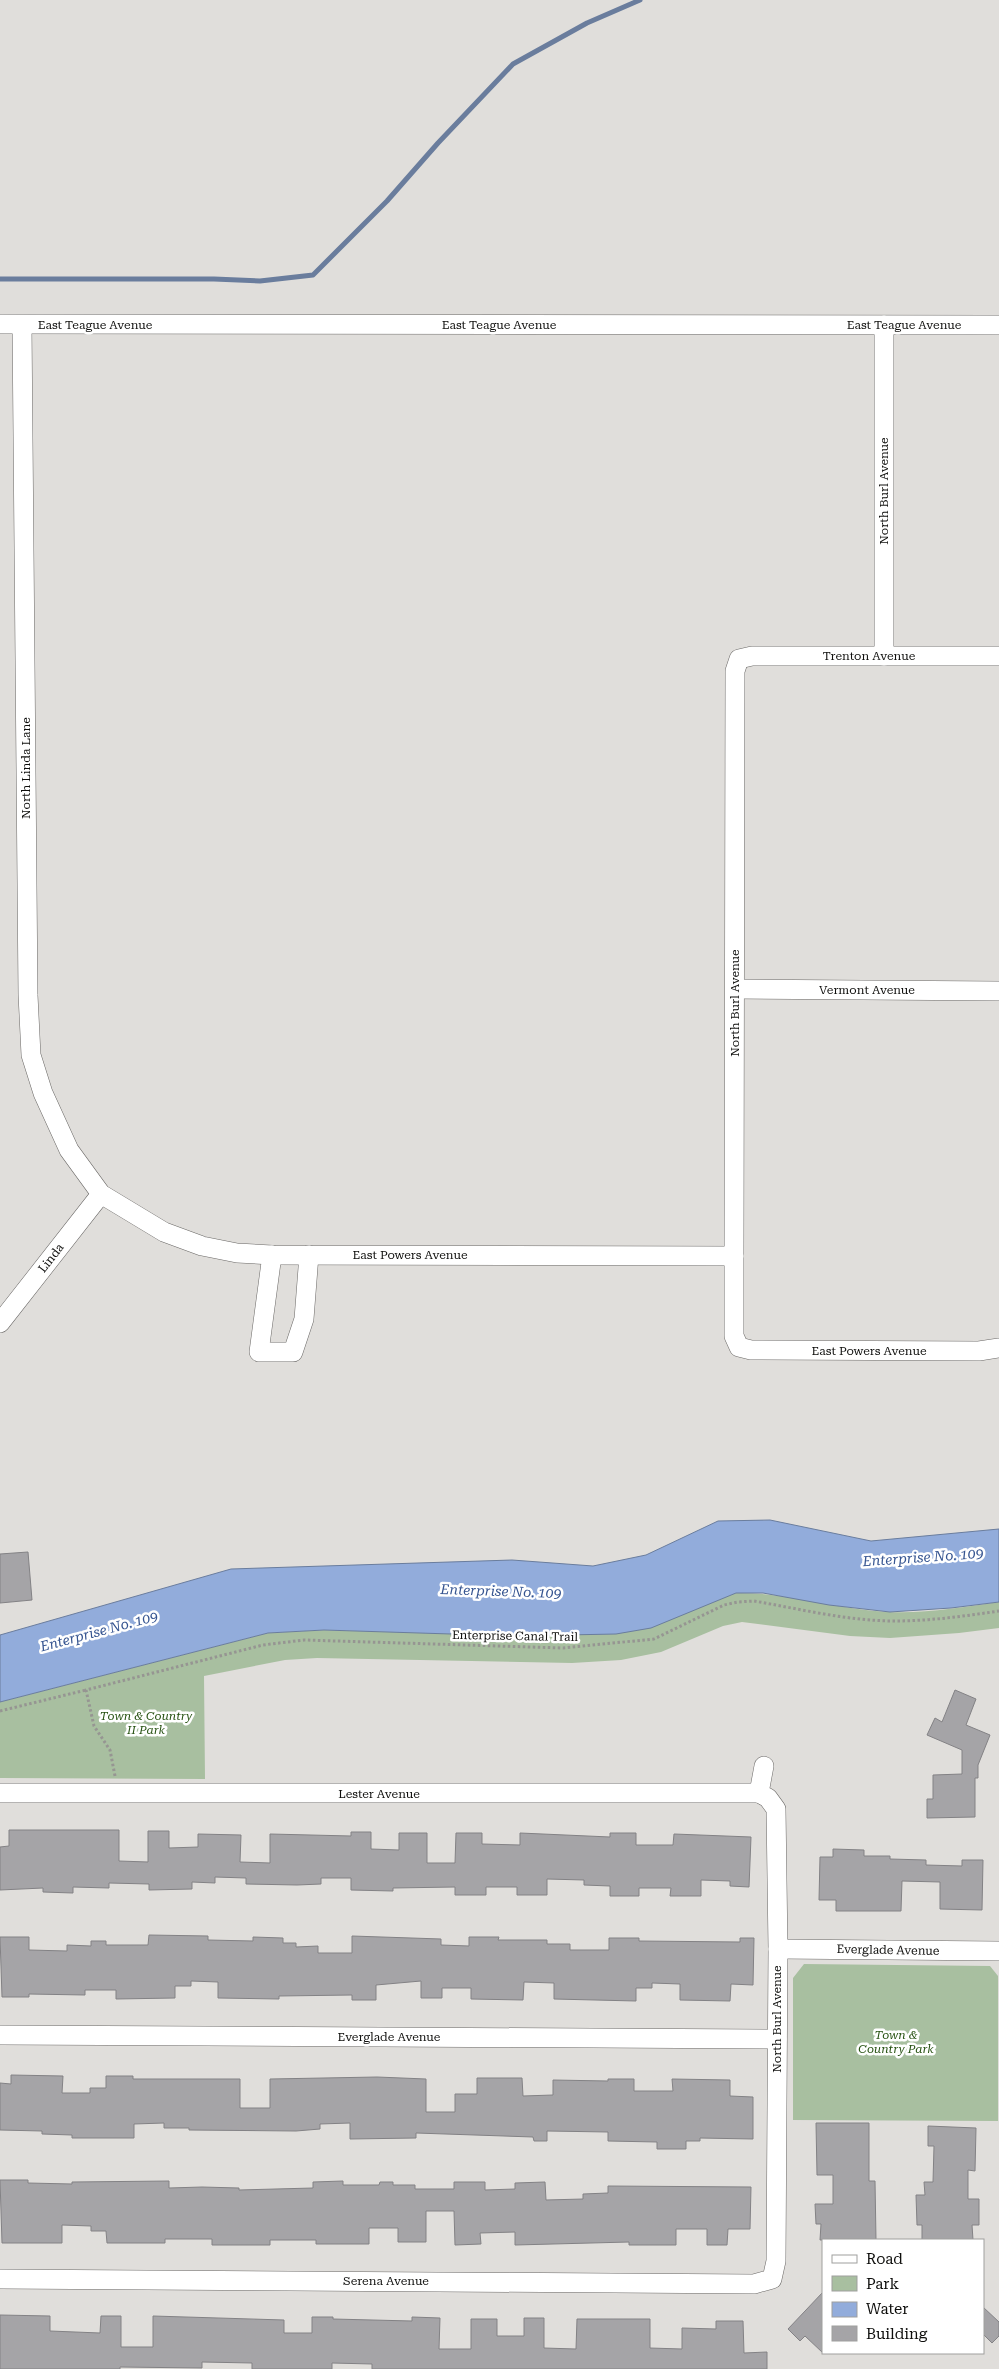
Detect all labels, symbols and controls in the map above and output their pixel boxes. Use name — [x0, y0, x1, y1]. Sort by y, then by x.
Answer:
street label: East Teague Avenue — [38, 318, 153, 332]
street label: East Teague Avenue — [442, 318, 557, 332]
street label: East Teague Avenue — [847, 318, 962, 332]
street label: North Burl Avenue — [877, 437, 891, 545]
street label: Trenton Avenue — [823, 649, 916, 663]
street label: North Linda Lane — [19, 717, 33, 819]
street label: North Burl Avenue — [728, 949, 742, 1057]
street label: Vermont Avenue — [819, 983, 915, 997]
street label: Linda — [35, 1240, 67, 1275]
street label: East Powers Avenue — [352, 1248, 468, 1262]
street label: East Powers Avenue — [811, 1344, 927, 1358]
water label: Enterprise No. 109 — [861, 1545, 984, 1569]
water label: Enterprise No. 109 — [439, 1581, 562, 1601]
water label: Enterprise No. 109 — [38, 1608, 160, 1655]
street label: Enterprise Canal Trail — [452, 1628, 578, 1644]
park label: Town & Country II Park — [100, 1709, 193, 1737]
street label: Lester Avenue — [338, 1787, 420, 1801]
street label: Everglade Avenue — [836, 1942, 940, 1958]
street label: North Burl Avenue — [770, 1965, 784, 2073]
park label: Town & Country Park — [858, 2028, 934, 2056]
street label: Everglade Avenue — [338, 2030, 441, 2044]
legend — [822, 2239, 984, 2354]
text: Road — [866, 2250, 903, 2268]
street label: Serena Avenue — [343, 2274, 429, 2288]
text: Park — [866, 2275, 900, 2293]
text: Water — [866, 2300, 908, 2318]
text: Building — [866, 2325, 928, 2343]

